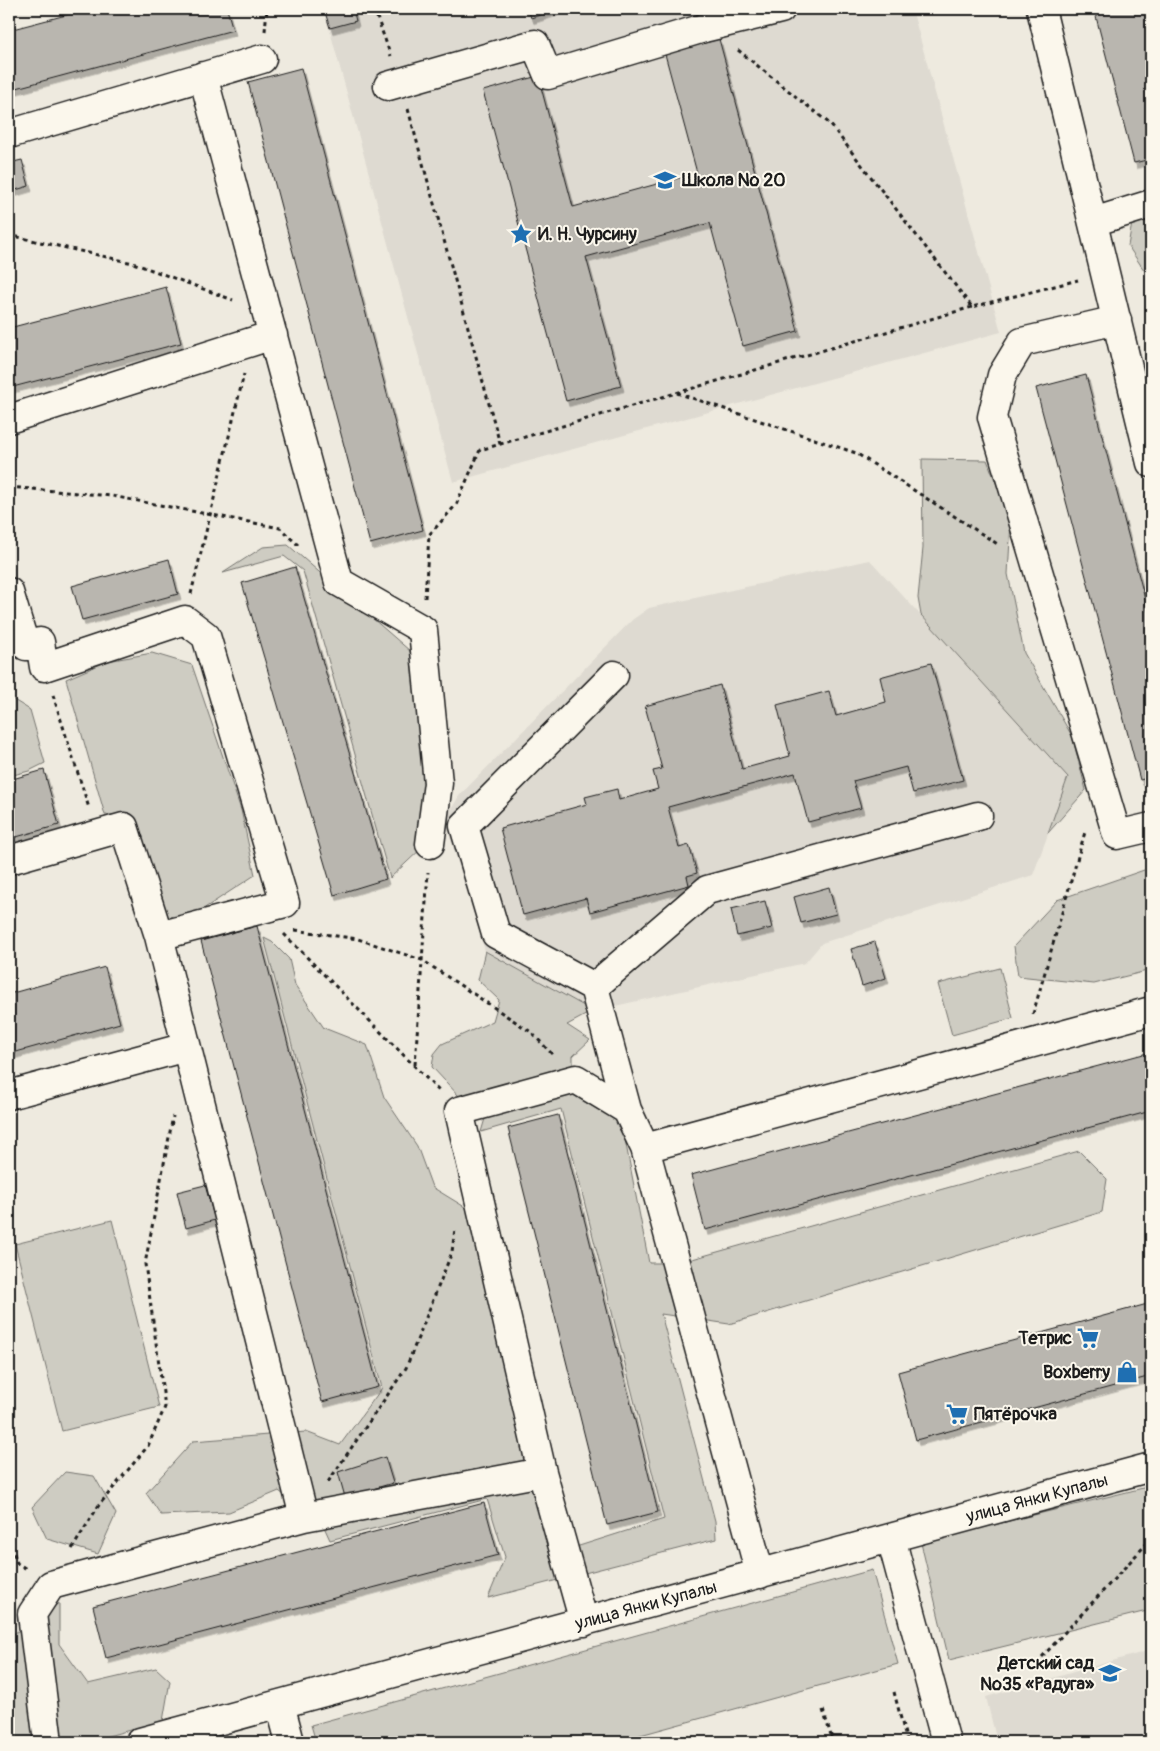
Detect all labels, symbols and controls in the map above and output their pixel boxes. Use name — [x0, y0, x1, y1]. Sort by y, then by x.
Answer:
school or university icon: Школа № 20 — [652, 167, 678, 193]
place label: Школа № 20 — [681, 169, 786, 192]
place icon: И. Н. Чурсину — [508, 221, 534, 247]
place label: И. Н. Чурсину — [538, 223, 637, 246]
supermarket icon: Тетрис — [1075, 1325, 1101, 1351]
place label: Тетрис — [1017, 1327, 1072, 1350]
shop icon: Boxberry — [1114, 1359, 1140, 1385]
place label: Boxberry — [1043, 1361, 1110, 1384]
supermarket icon: Пятёрочка — [944, 1401, 970, 1427]
place label: Пятёрочка — [974, 1403, 1058, 1426]
street label: улица Янки Купалы — [963, 1468, 1111, 1529]
street label: улица Янки Купалы — [572, 1575, 720, 1636]
place label: Детский сад №35 «Радуга» — [980, 1652, 1095, 1696]
school or university icon: Детский сад №35 «Радуга» — [1097, 1660, 1123, 1686]

